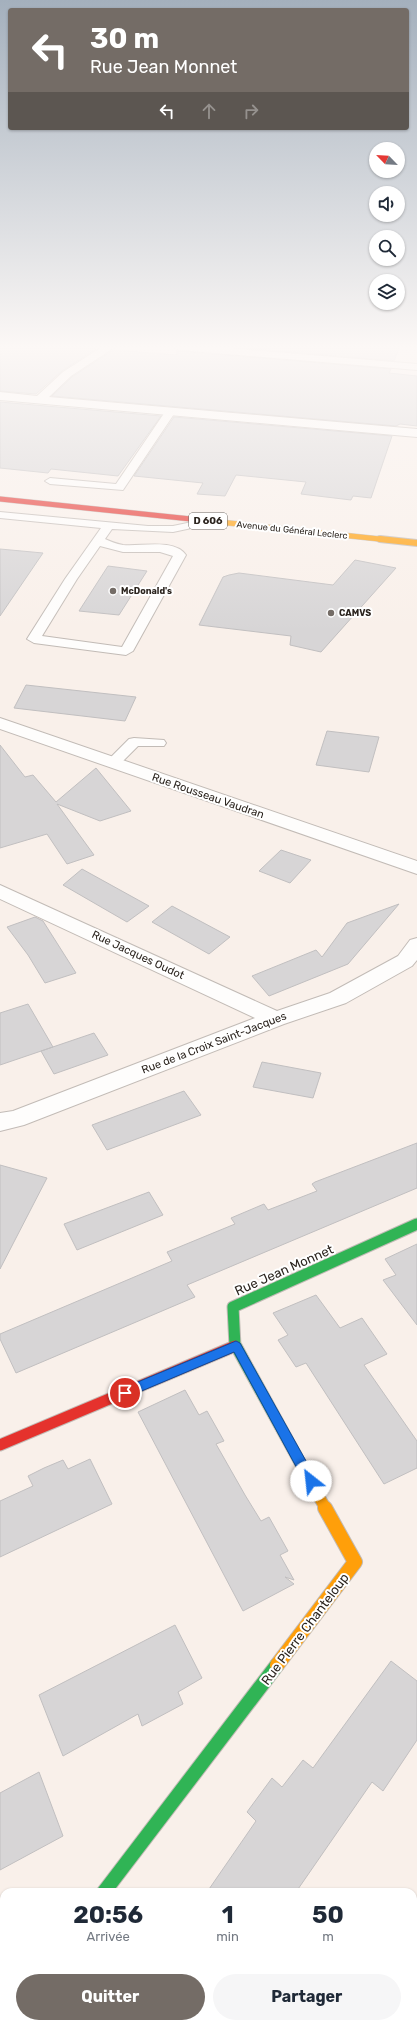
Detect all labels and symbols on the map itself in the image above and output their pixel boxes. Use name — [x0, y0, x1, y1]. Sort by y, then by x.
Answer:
north arrow — [369, 142, 405, 178]
road number: D 606 — [189, 513, 227, 529]
street label: Avenue du Général Leclerc — [236, 519, 348, 541]
marker: McDonald's — [108, 586, 118, 596]
place label: McDonald's — [121, 586, 172, 596]
marker: CAMVS — [326, 608, 336, 618]
place label: CAMVS — [339, 608, 371, 618]
street label: Rue Rousseau Vaudran — [150, 771, 266, 821]
street label: Rue Jacques Oudot — [90, 928, 187, 982]
street label: Rue de la Croix Saint-Jacques — [140, 1009, 289, 1077]
street label: Rue Jean Monnet — [232, 1242, 336, 1298]
pin — [108, 1376, 142, 1410]
position arrow — [290, 1460, 332, 1502]
street label: Rue Pierre Chanteloup — [258, 1570, 352, 1688]

